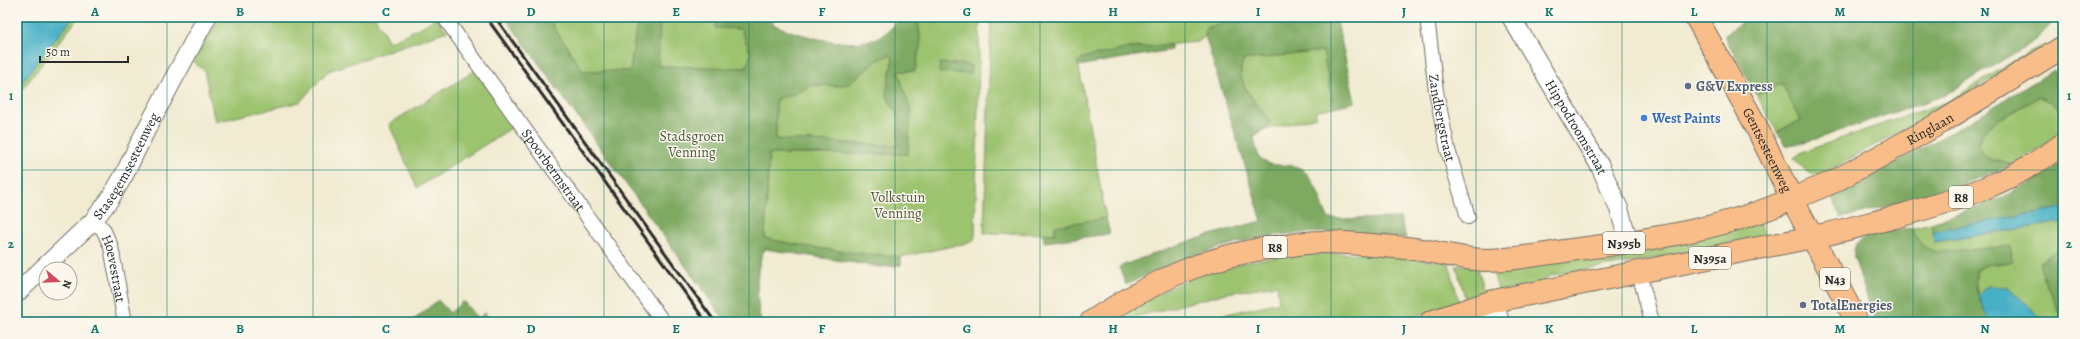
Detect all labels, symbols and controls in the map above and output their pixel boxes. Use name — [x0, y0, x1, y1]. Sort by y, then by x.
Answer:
text: A — [90, 3, 100, 20]
text: B — [236, 3, 244, 20]
text: C — [382, 3, 390, 20]
text: D — [526, 3, 536, 20]
text: E — [672, 3, 680, 20]
text: F — [819, 3, 826, 20]
text: G — [963, 3, 971, 20]
text: H — [1108, 3, 1118, 20]
text: I — [1256, 3, 1261, 20]
text: J — [1402, 3, 1406, 20]
text: K — [1545, 3, 1554, 20]
text: L — [1691, 3, 1698, 20]
text: M — [1835, 3, 1846, 20]
text: N — [1980, 3, 1990, 20]
scale bar — [40, 38, 128, 64]
text: 50 m — [46, 44, 70, 60]
street label: Zandbergstraat — [1424, 73, 1460, 164]
street label: Hippodroomstraat — [1540, 76, 1612, 178]
place label: G&V Express — [1696, 77, 1773, 96]
marker: G&V Express — [1683, 81, 1693, 91]
text: 1 — [9, 87, 14, 104]
text: 1 — [2067, 87, 2072, 104]
street label: Gentsesteenweg — [1738, 104, 1796, 196]
street label: Ringlaan — [1903, 108, 1958, 150]
street label: Stasegemsesteenweg — [88, 109, 164, 224]
place label: West Paints — [1651, 109, 1721, 128]
marker: West Paints — [1639, 113, 1649, 123]
street label: Spoorbermstraat — [517, 125, 590, 216]
park label: Stadsgroen Venning — [660, 127, 725, 162]
road number: R8 — [1949, 186, 1973, 208]
park label: Volkstuin Venning — [870, 188, 925, 223]
street label: Hoevestraat — [97, 231, 130, 304]
road number: N395b — [1603, 232, 1645, 254]
text: 2 — [8, 235, 15, 252]
text: 2 — [2066, 235, 2073, 252]
road number: R8 — [1263, 236, 1287, 258]
road number: N395a — [1689, 247, 1731, 269]
north arrow — [38, 261, 78, 301]
road number: N43 — [1820, 268, 1850, 290]
text: N — [59, 278, 75, 290]
place label: TotalEnergies — [1811, 296, 1892, 315]
marker: TotalEnergies — [1798, 300, 1808, 310]
text: A — [90, 320, 100, 337]
text: B — [236, 320, 244, 337]
text: C — [382, 320, 390, 337]
text: D — [526, 320, 536, 337]
text: E — [672, 320, 680, 337]
text: F — [819, 320, 826, 337]
text: G — [963, 320, 971, 337]
text: H — [1108, 320, 1118, 337]
text: I — [1256, 320, 1261, 337]
text: J — [1402, 320, 1406, 337]
text: K — [1545, 320, 1554, 337]
text: L — [1691, 320, 1698, 337]
text: M — [1835, 320, 1846, 337]
text: N — [1980, 320, 1990, 337]

